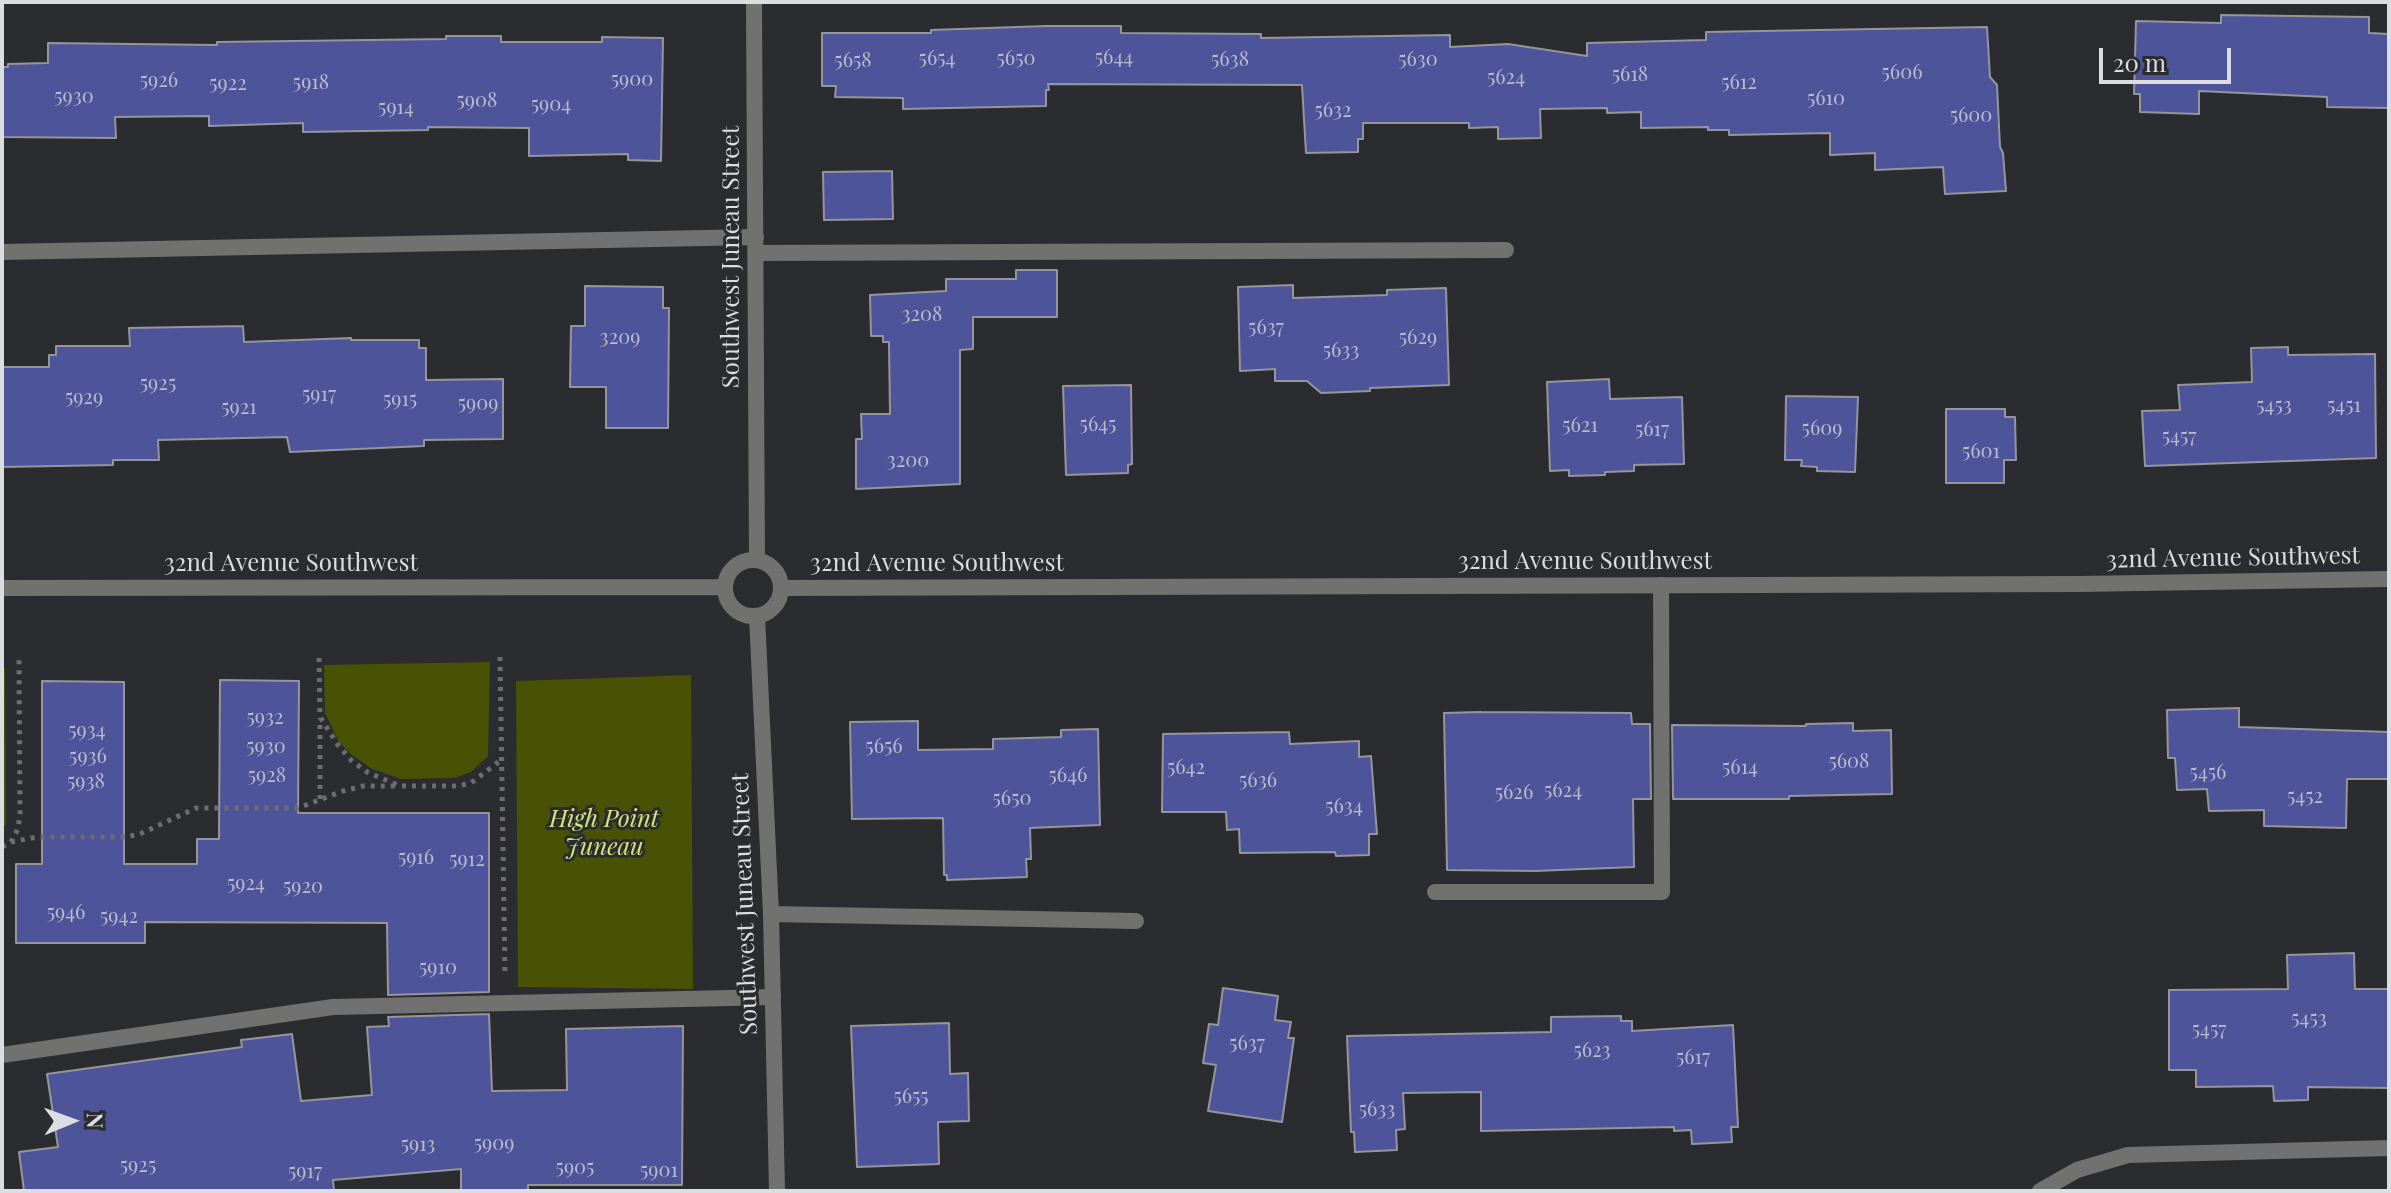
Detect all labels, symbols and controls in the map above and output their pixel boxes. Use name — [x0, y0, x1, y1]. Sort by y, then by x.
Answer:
scale bar — [2103, 32, 2235, 82]
house number: 5644 — [1095, 46, 1133, 70]
text: 20 m — [2113, 46, 2166, 78]
house number: 5654 — [919, 47, 955, 71]
house number: 5650 — [997, 47, 1035, 71]
house number: 5638 — [1211, 48, 1249, 72]
house number: 5630 — [1398, 48, 1438, 72]
house number: 5658 — [834, 49, 872, 73]
house number: 5606 — [1882, 61, 1922, 85]
house number: 5618 — [1612, 63, 1648, 87]
house number: 5624 — [1487, 66, 1525, 90]
house number: 5900 — [611, 68, 653, 92]
house number: 5926 — [140, 69, 178, 93]
house number: 5918 — [293, 71, 329, 95]
house number: 5612 — [1721, 71, 1757, 95]
house number: 5922 — [209, 72, 247, 96]
house number: 5930 — [54, 85, 94, 109]
house number: 5610 — [1807, 87, 1845, 111]
house number: 5908 — [457, 89, 497, 113]
house number: 5904 — [531, 93, 571, 117]
house number: 5914 — [378, 96, 414, 120]
house number: 5632 — [1314, 99, 1352, 123]
house number: 5600 — [1950, 104, 1992, 128]
street label: Southwest Juneau Street — [718, 126, 746, 388]
house number: 3208 — [902, 303, 942, 327]
house number: 5637 — [1248, 316, 1284, 340]
house number: 3209 — [600, 326, 640, 350]
house number: 5629 — [1399, 326, 1437, 350]
house number: 5633 — [1323, 339, 1359, 363]
house number: 5925 — [140, 372, 176, 396]
house number: 5917 — [302, 383, 336, 407]
house number: 5929 — [65, 386, 103, 410]
house number: 5915 — [383, 388, 417, 412]
house number: 5909 — [458, 392, 498, 416]
house number: 5453 — [2256, 394, 2292, 418]
house number: 5451 — [2327, 394, 2361, 418]
house number: 5921 — [221, 396, 257, 420]
house number: 5645 — [1080, 413, 1116, 437]
house number: 5621 — [1562, 414, 1598, 438]
house number: 5609 — [1802, 417, 1842, 441]
house number: 5617 — [1635, 418, 1669, 442]
house number: 5457 — [2162, 425, 2196, 449]
house number: 5601 — [1962, 440, 2000, 464]
house number: 3200 — [887, 449, 929, 473]
street label: 32nd Avenue Southwest — [2106, 541, 2360, 575]
street label: 32nd Avenue Southwest — [1458, 548, 1712, 576]
street label: 32nd Avenue Southwest — [164, 550, 418, 578]
street label: 32nd Avenue Southwest — [810, 550, 1064, 578]
house number: 5932 — [246, 706, 284, 730]
house number: 5934 — [68, 719, 106, 743]
house number: 5930 — [246, 735, 286, 759]
house number: 5656 — [865, 735, 903, 759]
house number: 5936 — [69, 745, 107, 769]
house number: 5608 — [1828, 750, 1870, 774]
house number: 5642 — [1167, 756, 1205, 780]
house number: 5614 — [1722, 756, 1758, 780]
house number: 5456 — [2190, 761, 2226, 785]
house number: 5928 — [248, 764, 286, 788]
house number: 5646 — [1049, 764, 1087, 788]
house number: 5636 — [1239, 769, 1277, 793]
house number: 5938 — [67, 770, 105, 794]
street label: Southwest Juneau Street — [726, 772, 764, 1036]
house number: 5624 — [1544, 779, 1582, 803]
house number: 5626 — [1495, 781, 1533, 805]
house number: 5452 — [2287, 785, 2323, 809]
house number: 5650 — [993, 787, 1031, 811]
house number: 5634 — [1325, 795, 1363, 819]
park label: High Point Juneau — [549, 806, 659, 862]
house number: 5916 — [398, 846, 434, 870]
house number: 5912 — [449, 848, 485, 872]
house number: 5924 — [227, 872, 265, 896]
house number: 5920 — [283, 875, 323, 899]
house number: 5946 — [47, 901, 85, 925]
house number: 5942 — [100, 905, 138, 929]
house number: 5910 — [419, 956, 457, 980]
house number: 5453 — [2291, 1007, 2327, 1031]
house number: 5457 — [2192, 1018, 2226, 1042]
house number: 5637 — [1229, 1032, 1265, 1056]
house number: 5623 — [1573, 1039, 1611, 1063]
house number: 5617 — [1676, 1046, 1710, 1070]
north arrow — [32, 1081, 112, 1161]
house number: 5655 — [893, 1085, 929, 1109]
house number: 5633 — [1359, 1098, 1395, 1122]
text: N — [81, 1112, 111, 1129]
house number: 5909 — [474, 1132, 514, 1156]
house number: 5913 — [401, 1133, 435, 1157]
house number: 5925 — [120, 1154, 156, 1178]
house number: 5905 — [556, 1156, 594, 1180]
house number: 5901 — [640, 1159, 678, 1183]
house number: 5917 — [288, 1160, 322, 1184]

